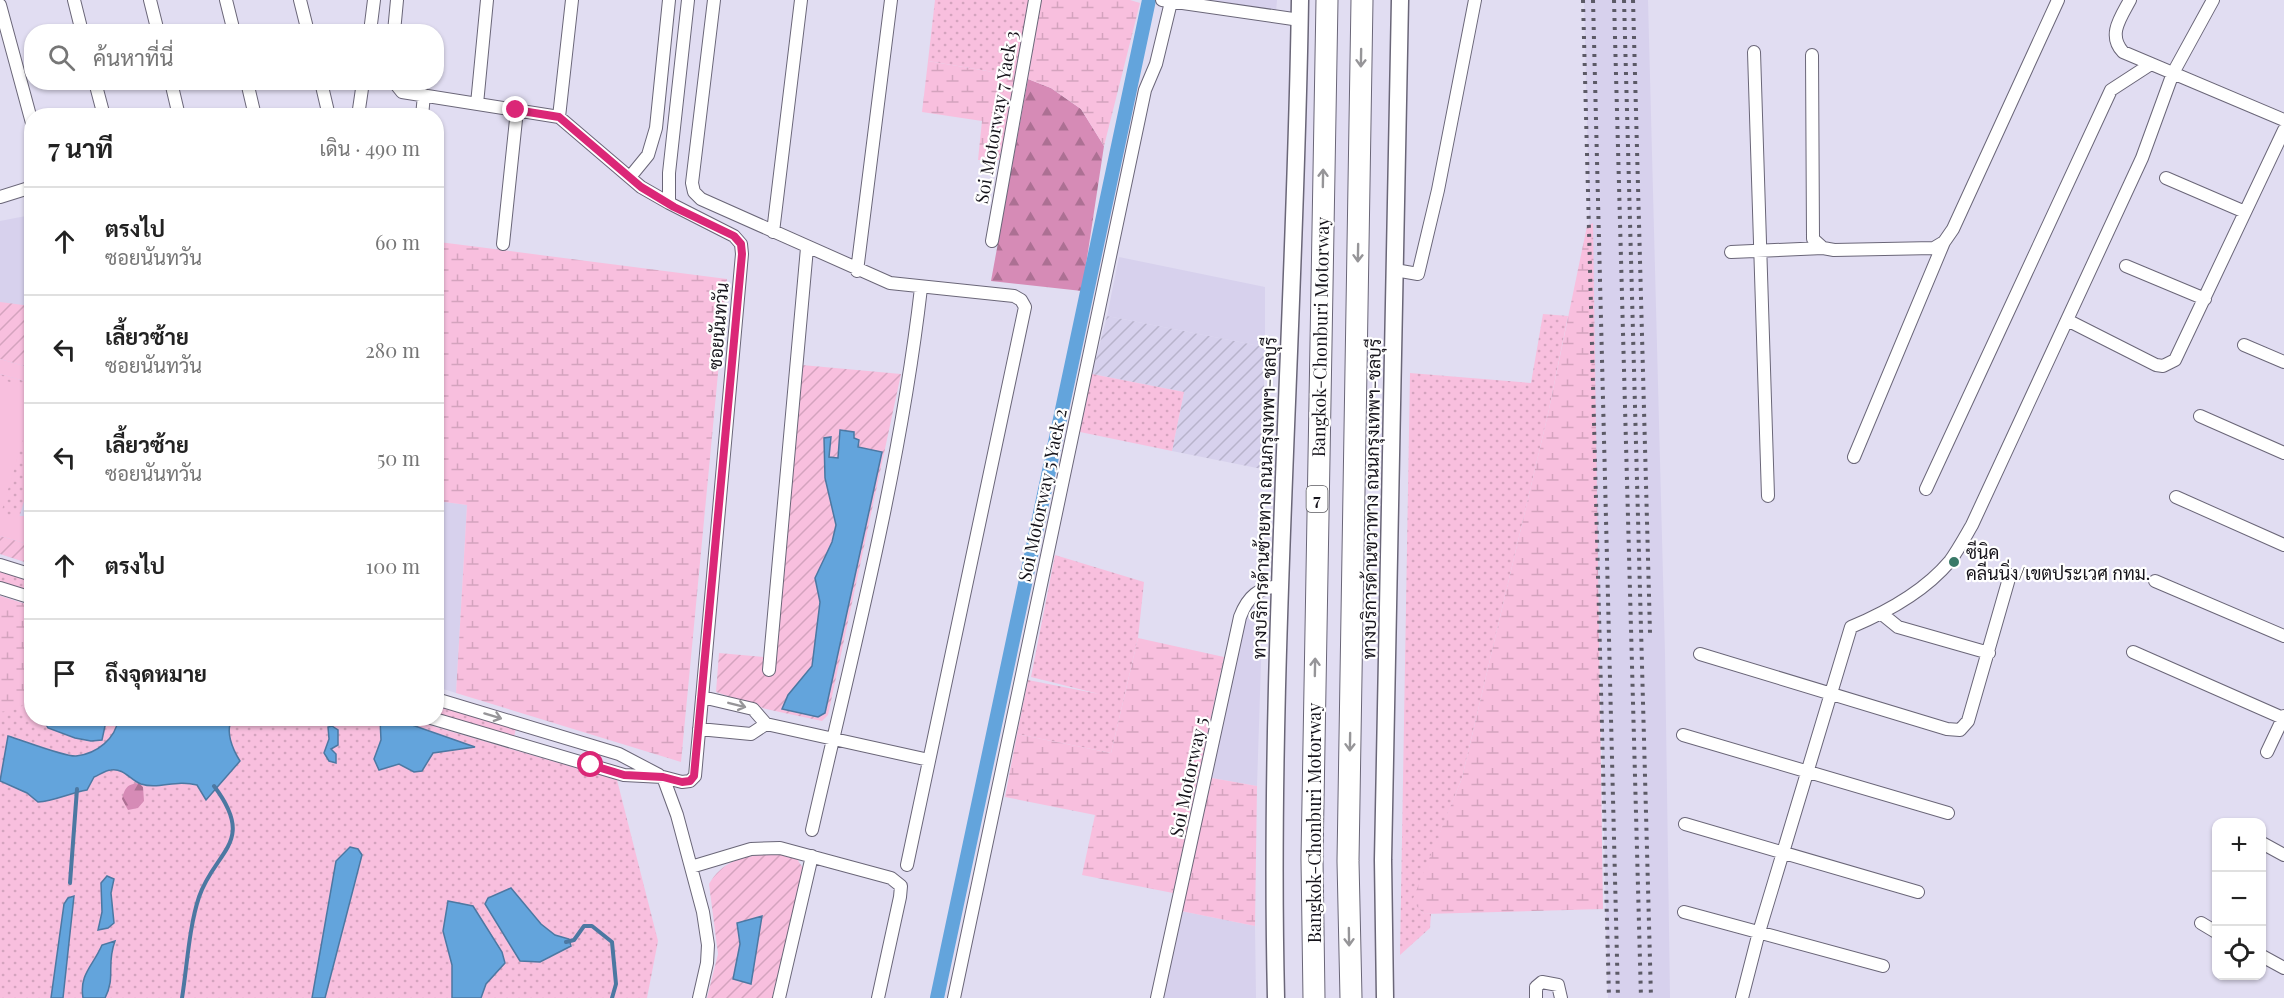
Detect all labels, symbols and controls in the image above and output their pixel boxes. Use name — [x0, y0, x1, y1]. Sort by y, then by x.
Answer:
search box — [24, 24, 444, 90]
street label: Soi Motorway 7 Yaek 3 — [969, 29, 1023, 205]
icon: search — [45, 41, 78, 74]
text: ค้นหาที่นี่ — [93, 42, 173, 72]
one-way arrow — [1355, 48, 1367, 68]
route end — [502, 96, 528, 122]
text: 7 นาที — [48, 130, 113, 165]
text: เดิน · 490 m — [320, 134, 420, 161]
one-way arrow — [1317, 168, 1329, 188]
text: ตรงไป — [105, 213, 165, 243]
street label: Bangkok-Chonburi Motorway — [1306, 217, 1334, 457]
icon: ahead — [48, 225, 81, 258]
text: 60 m — [375, 228, 420, 255]
text: ซอยนันทวัน — [105, 243, 202, 270]
one-way arrow — [1352, 243, 1364, 263]
street label: ซอยนันทวัน — [702, 281, 734, 371]
text: เลี้ยวซ้าย — [105, 321, 189, 351]
icon: left — [48, 333, 81, 366]
text: 280 m — [365, 336, 420, 363]
street label: ทางบริการด้านซ้ายทาง ถนนกรุงเทพฯ-ชลบุรี — [1246, 336, 1283, 660]
street label: ทางบริการด้านขวาทาง ถนนกรุงเทพฯ-ชลบุรี — [1356, 338, 1387, 660]
text: ซอยนันทวัน — [105, 351, 202, 378]
street label: Soi Motorway 5 Yaek 2 — [1012, 406, 1072, 584]
text: เลี้ยวซ้าย — [105, 429, 189, 459]
icon: left — [48, 441, 81, 474]
text: 50 m — [377, 444, 420, 471]
text: ซอยนันทวัน — [105, 459, 202, 486]
road number: 7 — [1306, 486, 1328, 512]
place label: ซีนิค คลีนนิ่ง/เขตประเวศ กทม. — [1966, 540, 2150, 585]
icon: ahead — [48, 549, 81, 582]
text: ตรงไป — [105, 550, 165, 580]
text: 100 m — [366, 552, 420, 579]
marker: ซีนิค คลีนนิ่ง/เขตประเวศ กทม. — [1947, 555, 1961, 569]
icon: arrive — [48, 657, 81, 690]
one-way arrow — [1309, 657, 1321, 677]
text: ถึงจุดหมาย — [105, 658, 207, 688]
one-way arrow — [728, 700, 747, 712]
street label: Bangkok-Chonburi Motorway — [1302, 703, 1326, 943]
one-way arrow — [483, 711, 502, 722]
street label: Soi Motorway 5 — [1164, 715, 1212, 839]
one-way arrow — [1344, 732, 1356, 752]
route start — [577, 751, 603, 777]
map controls — [2212, 818, 2266, 980]
button: + — [2212, 818, 2266, 872]
button: − — [2212, 872, 2266, 926]
button: locate — [2212, 926, 2266, 980]
one-way arrow — [1344, 927, 1355, 947]

